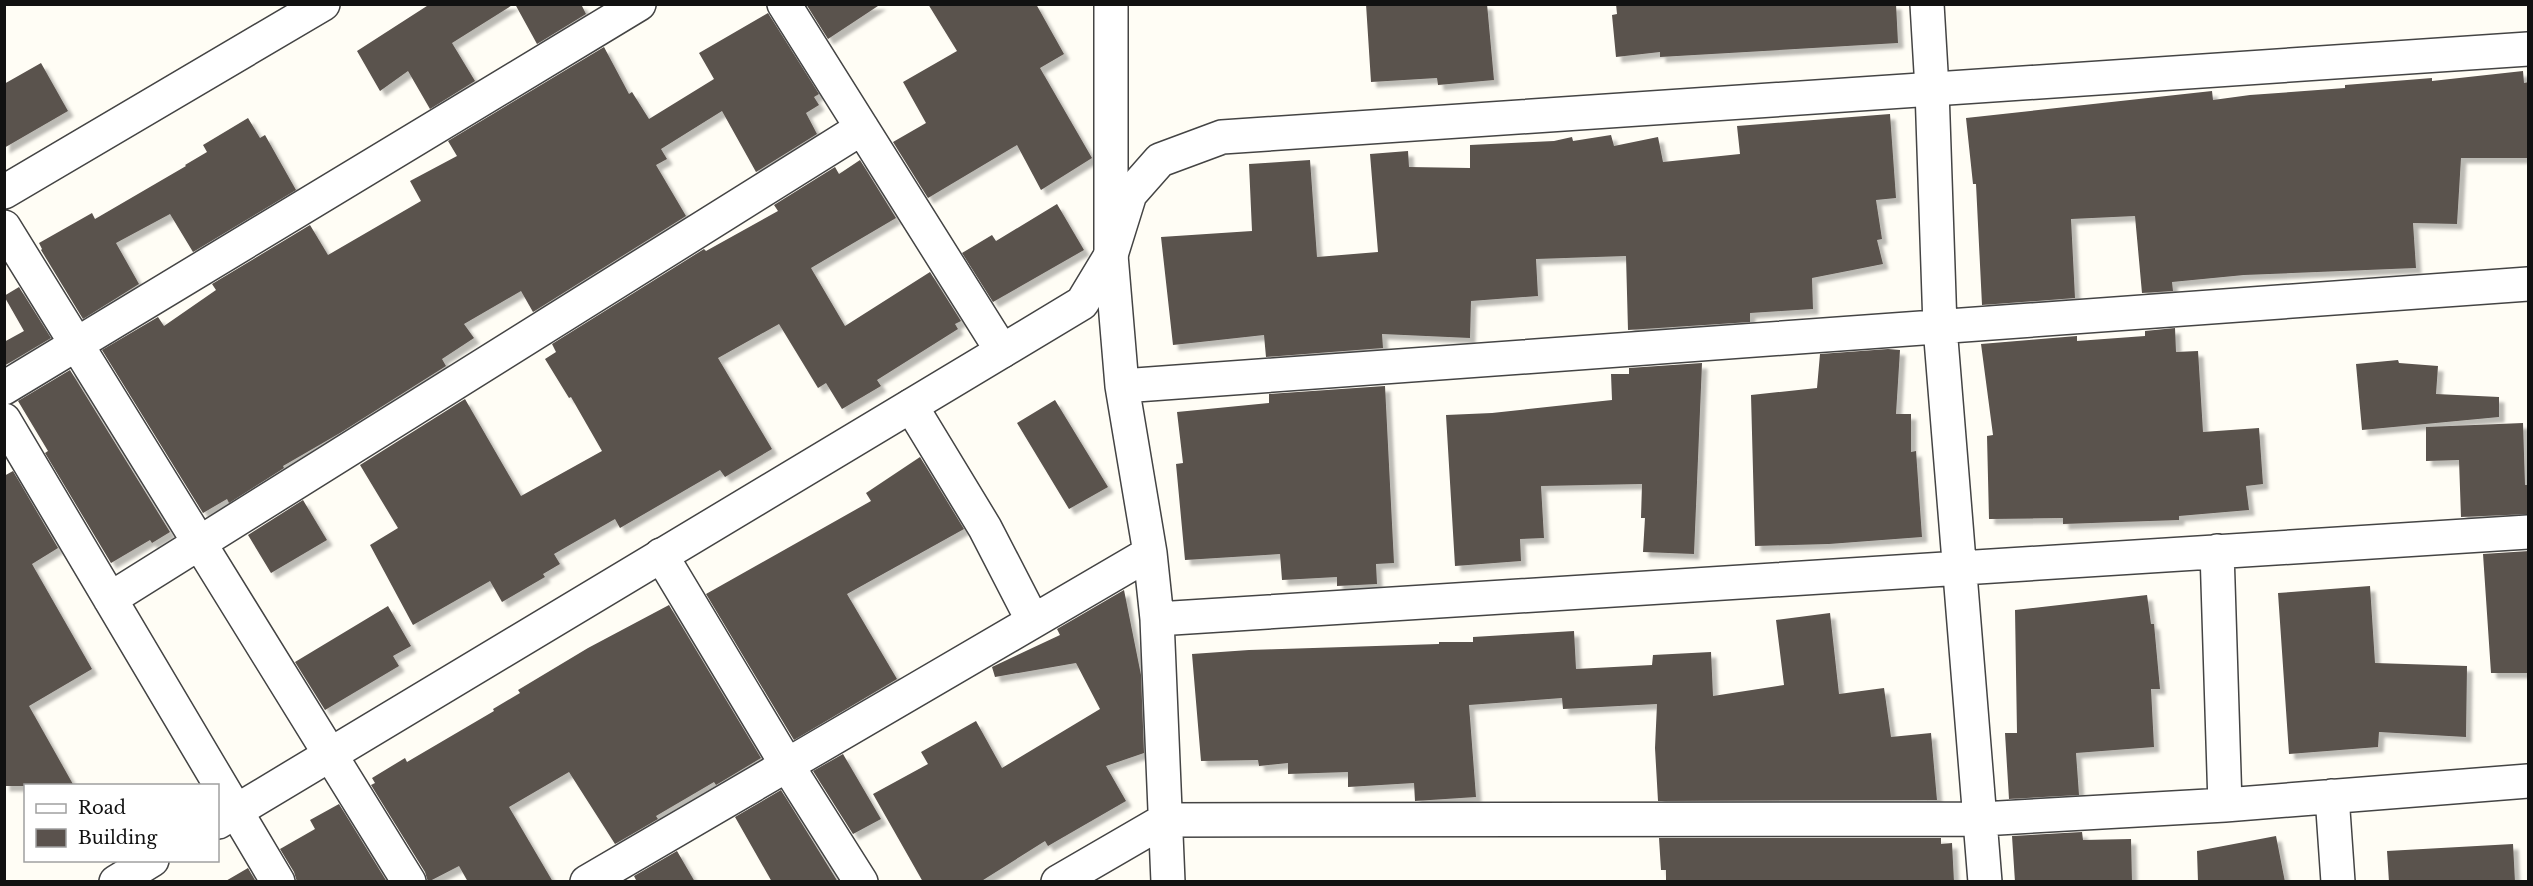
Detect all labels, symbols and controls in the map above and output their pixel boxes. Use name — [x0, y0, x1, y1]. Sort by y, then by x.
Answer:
legend — [24, 784, 219, 862]
text: Road — [78, 797, 126, 819]
text: Building — [78, 827, 157, 849]

